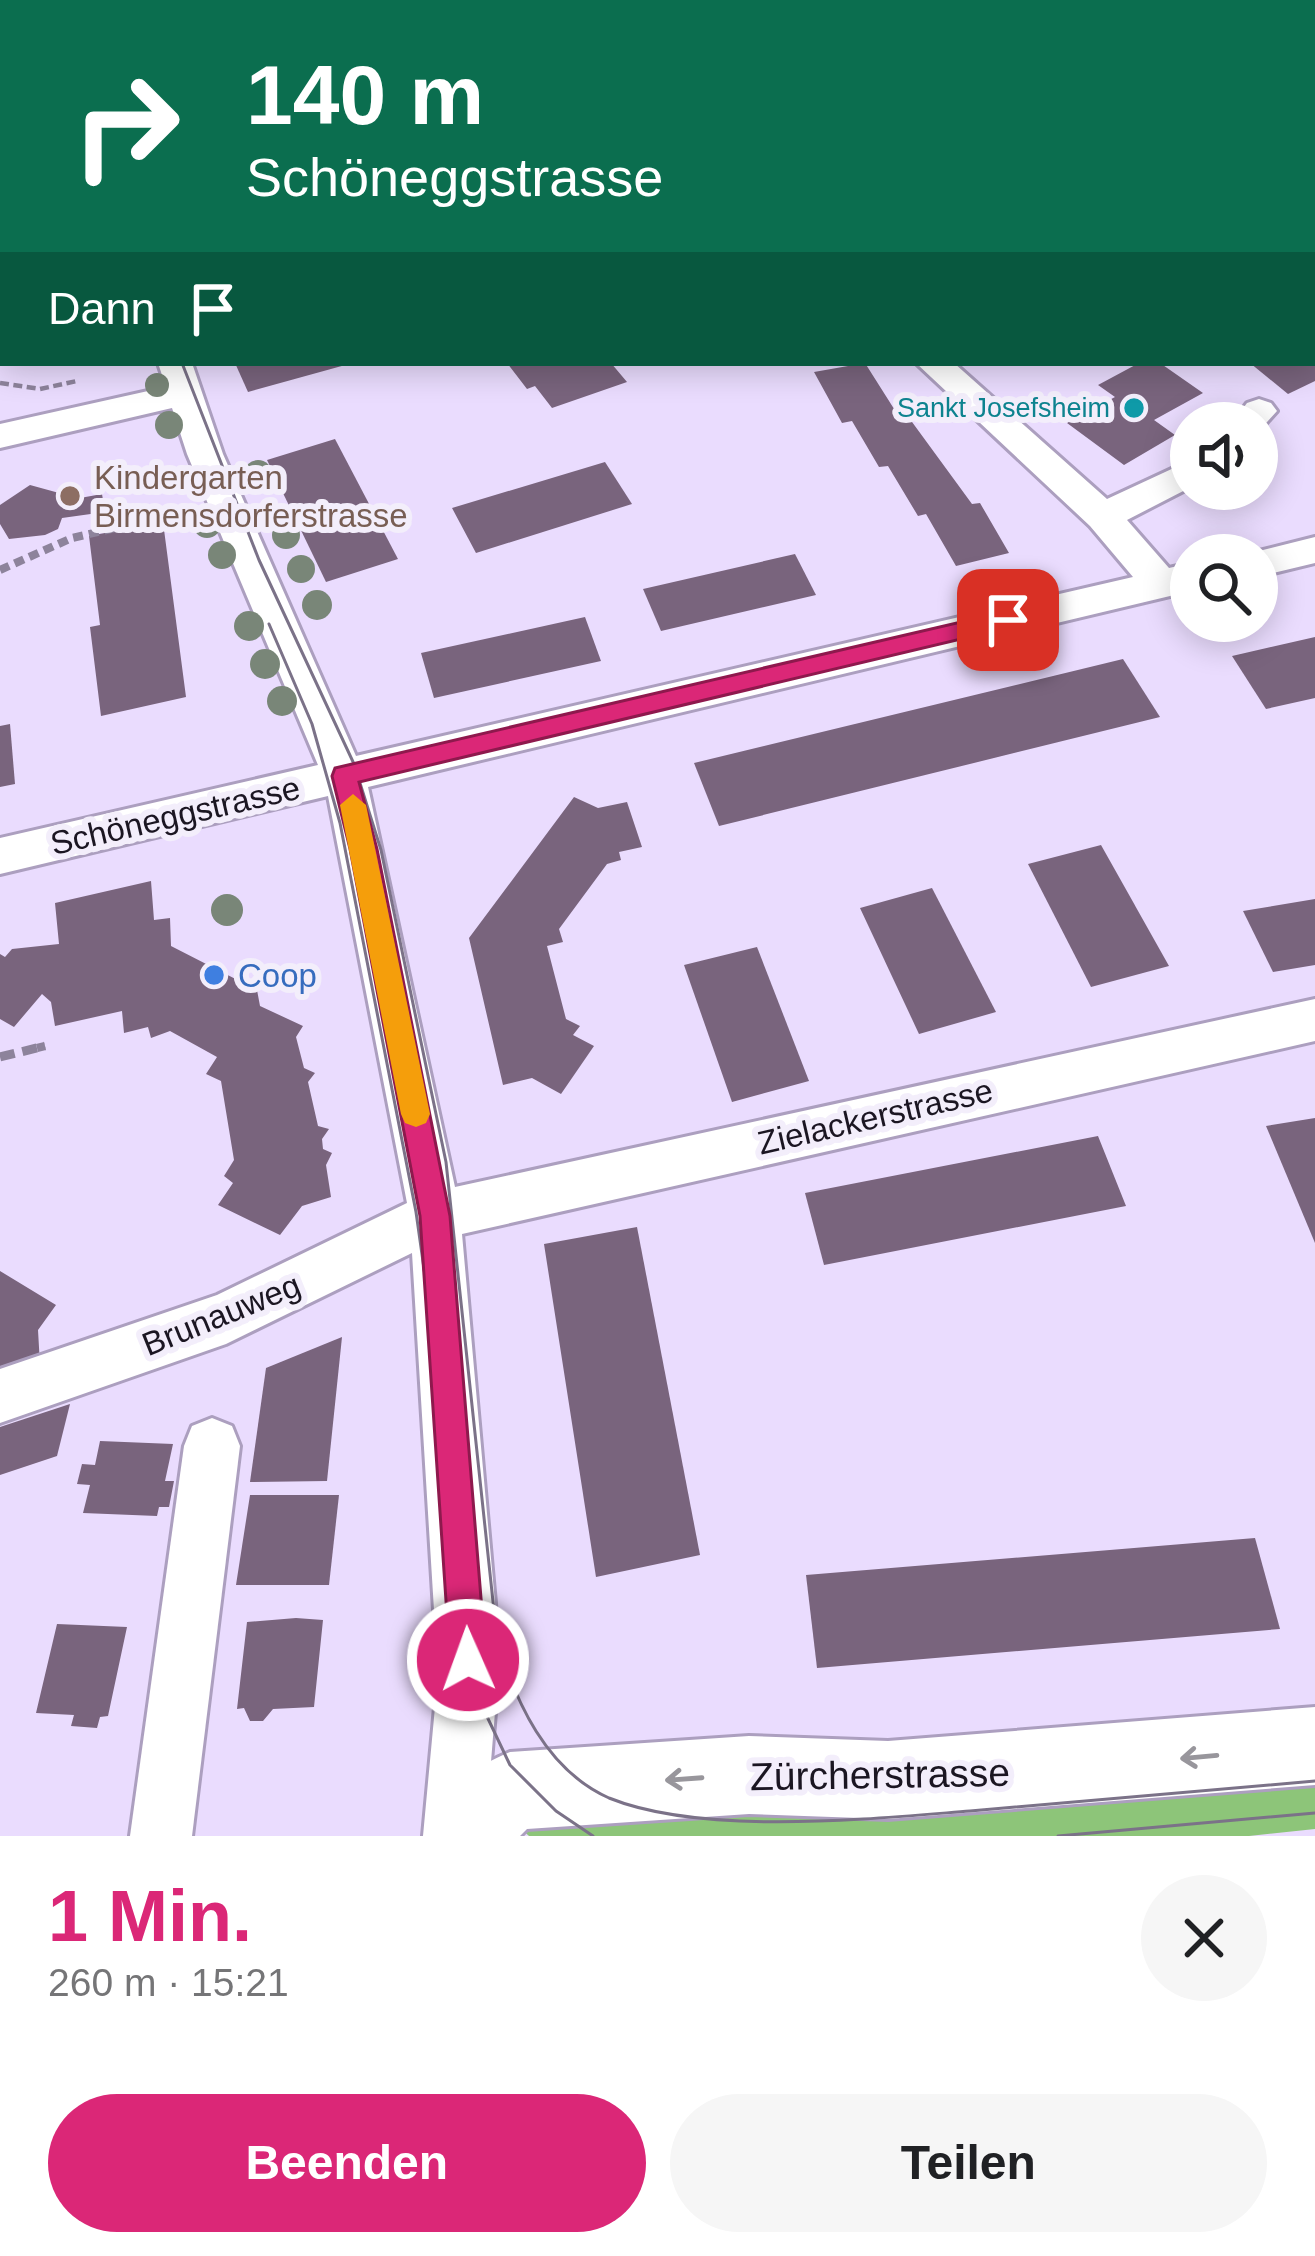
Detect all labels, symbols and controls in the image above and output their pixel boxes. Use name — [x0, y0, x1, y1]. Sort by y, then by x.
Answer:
icon: right — [48, 48, 204, 204]
text: 140 m — [246, 48, 484, 142]
text: Schöneggstrasse — [246, 147, 663, 207]
icon: arrive — [180, 276, 246, 342]
text: Dann — [48, 283, 156, 334]
place label: Sankt Josefsheim — [897, 393, 1110, 423]
marker: Sankt Josefsheim — [1121, 395, 1147, 421]
map controls — [1170, 402, 1278, 642]
button: sound — [1170, 402, 1278, 510]
place label: Kindergarten Birmensdorferstrasse — [94, 459, 408, 534]
marker: Kindergarten Birmensdorferstrasse — [57, 483, 83, 509]
button: search — [1170, 534, 1278, 642]
pin — [957, 569, 1059, 671]
icon: arrive — [975, 587, 1041, 653]
street label: Schöneggstrasse — [47, 769, 304, 862]
place label: Coop — [238, 957, 317, 994]
marker: Coop — [201, 962, 227, 988]
street label: Zielackerstrasse — [754, 1071, 996, 1162]
street label: Brunauweg — [137, 1266, 306, 1363]
position arrow — [405, 1597, 531, 1723]
one-way arrow — [1180, 1746, 1219, 1769]
street label: Zürcherstrasse — [750, 1751, 1010, 1798]
one-way arrow — [665, 1768, 704, 1791]
button: close — [1141, 1875, 1267, 2001]
text: 1 Min. — [48, 1876, 252, 1956]
text: 260 m · 15:21 — [48, 1961, 289, 2004]
button: Beenden — [48, 2094, 646, 2232]
button: Teilen — [670, 2094, 1267, 2232]

